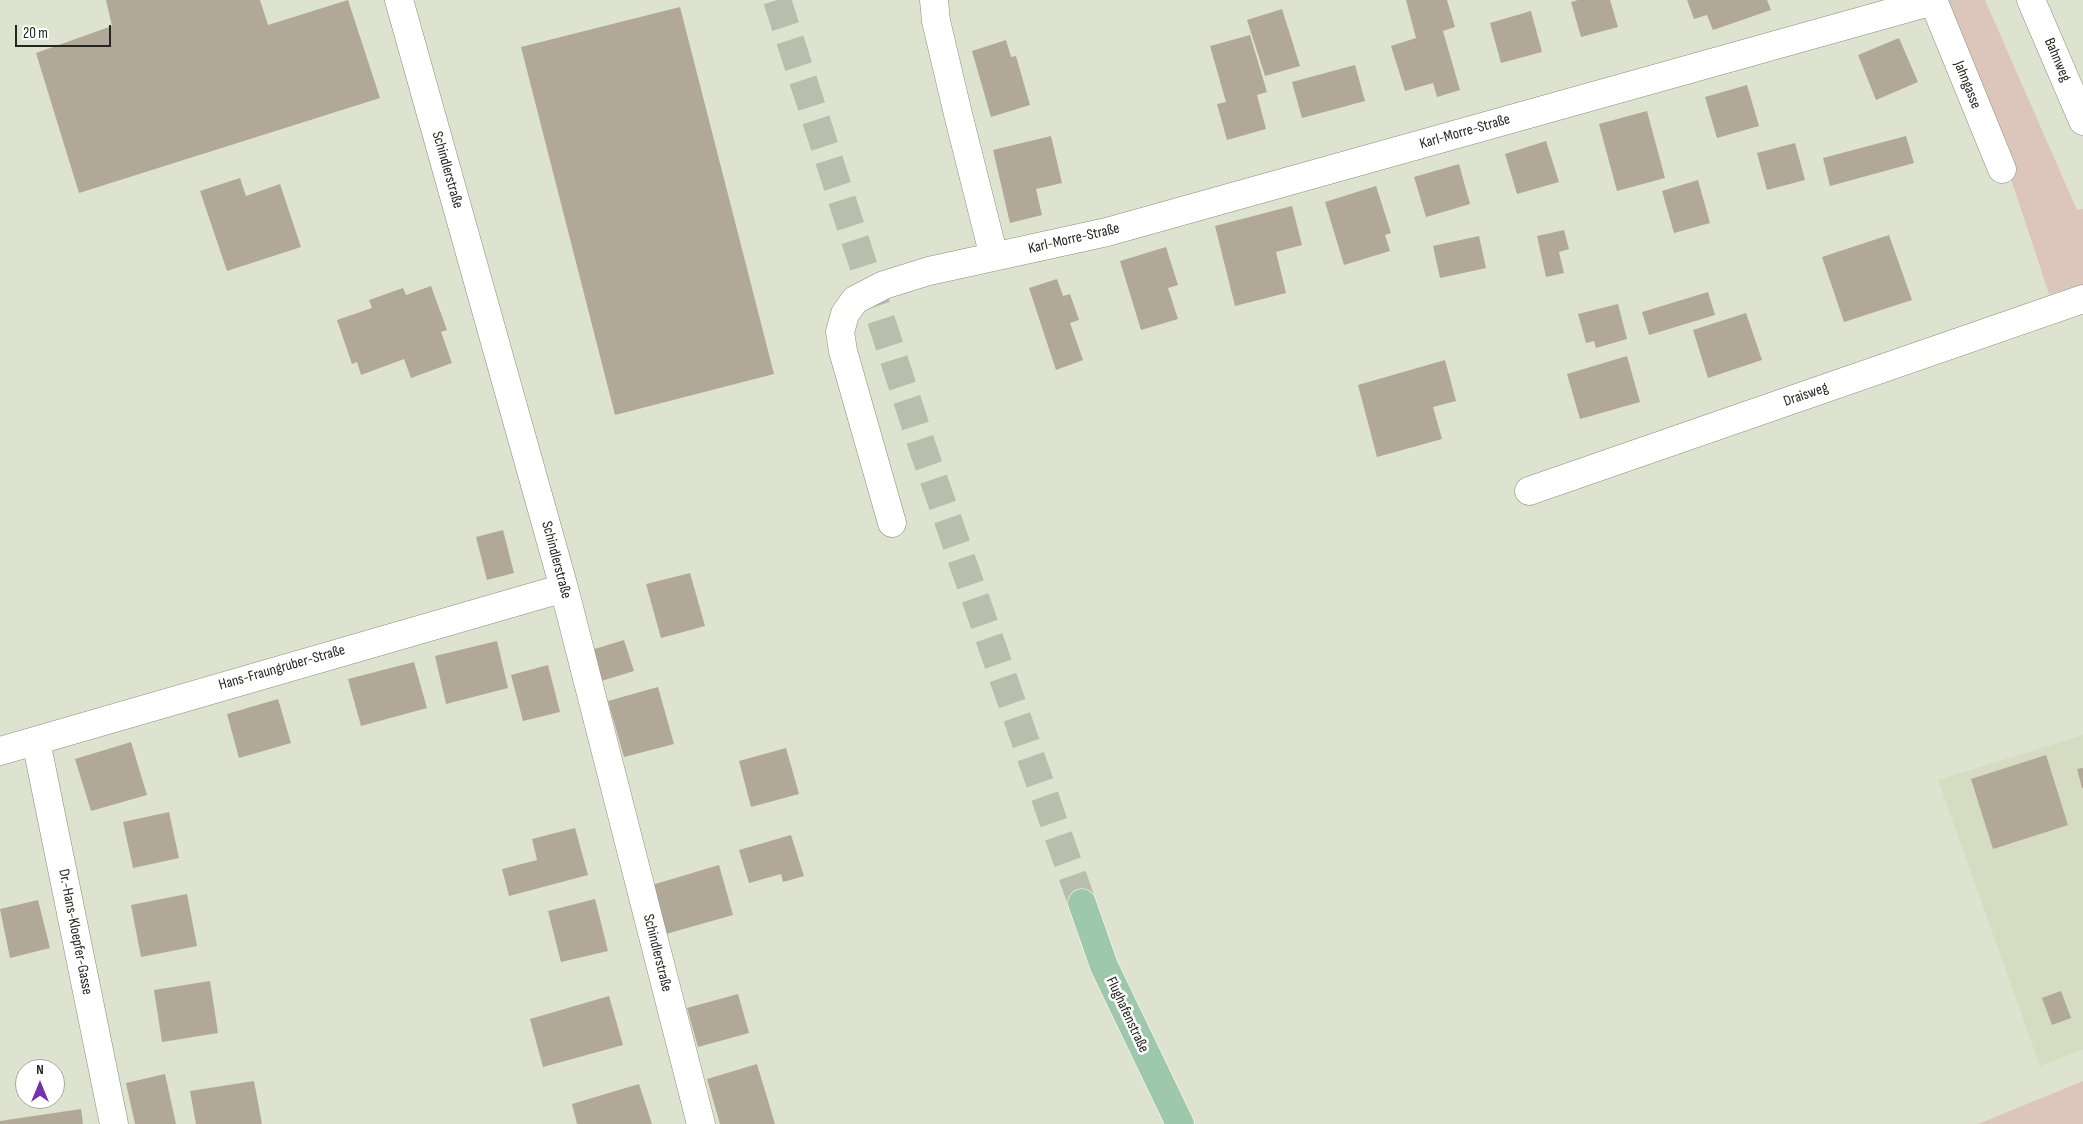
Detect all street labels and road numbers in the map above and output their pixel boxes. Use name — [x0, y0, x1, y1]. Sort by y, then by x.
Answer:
street label: Bahnweg — [2040, 35, 2074, 85]
street label: Jahngasse — [1949, 58, 1985, 112]
street label: Karl-Morre-Straße — [1418, 111, 1512, 153]
street label: Schindlerstraße — [427, 129, 467, 211]
street label: Karl-Morre-Straße — [1027, 220, 1121, 258]
street label: Draisweg — [1781, 379, 1831, 411]
street label: Schindlerstraße — [537, 519, 575, 601]
street label: Hans-Fraungruber-Straße — [217, 641, 347, 695]
street label: Dr.-Hans-Kloepfer-Gasse — [54, 868, 96, 996]
street label: Schindlerstraße — [639, 912, 675, 994]
street label: Flughafenstraße — [1102, 974, 1152, 1056]

